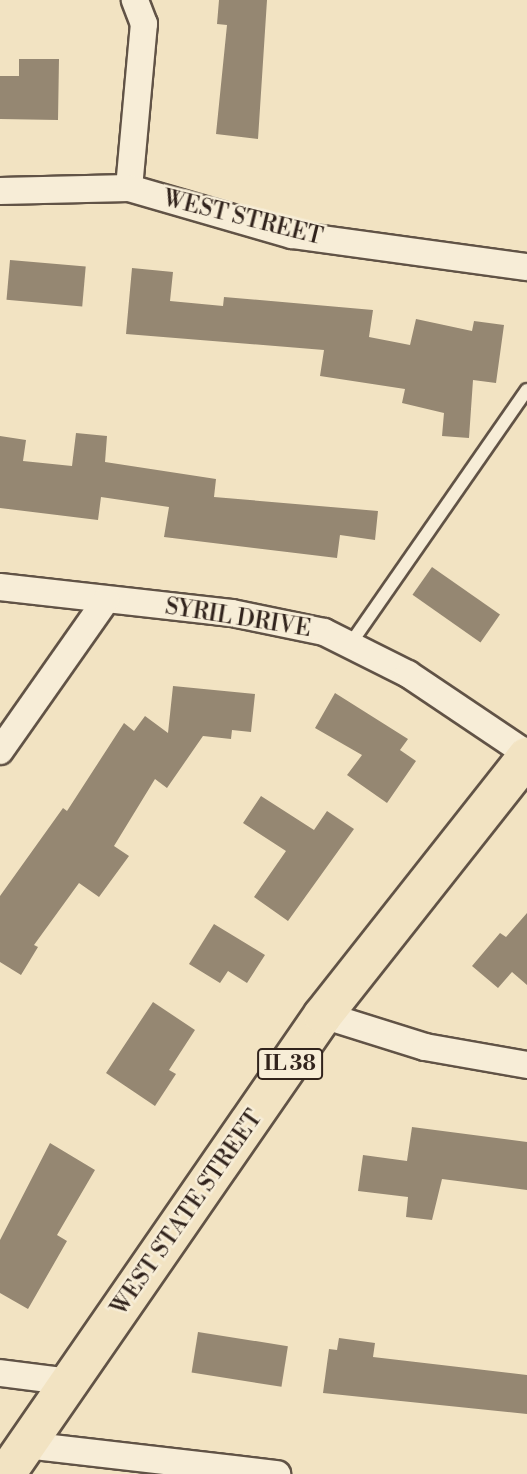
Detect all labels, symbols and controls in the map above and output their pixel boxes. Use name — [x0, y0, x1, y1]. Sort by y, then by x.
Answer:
street label: WEST STREET — [160, 185, 326, 251]
street label: SYRIL DRIVE — [163, 593, 313, 643]
road number: IL 38 — [257, 1046, 323, 1082]
street label: WEST STATE STREET — [106, 1105, 268, 1321]

